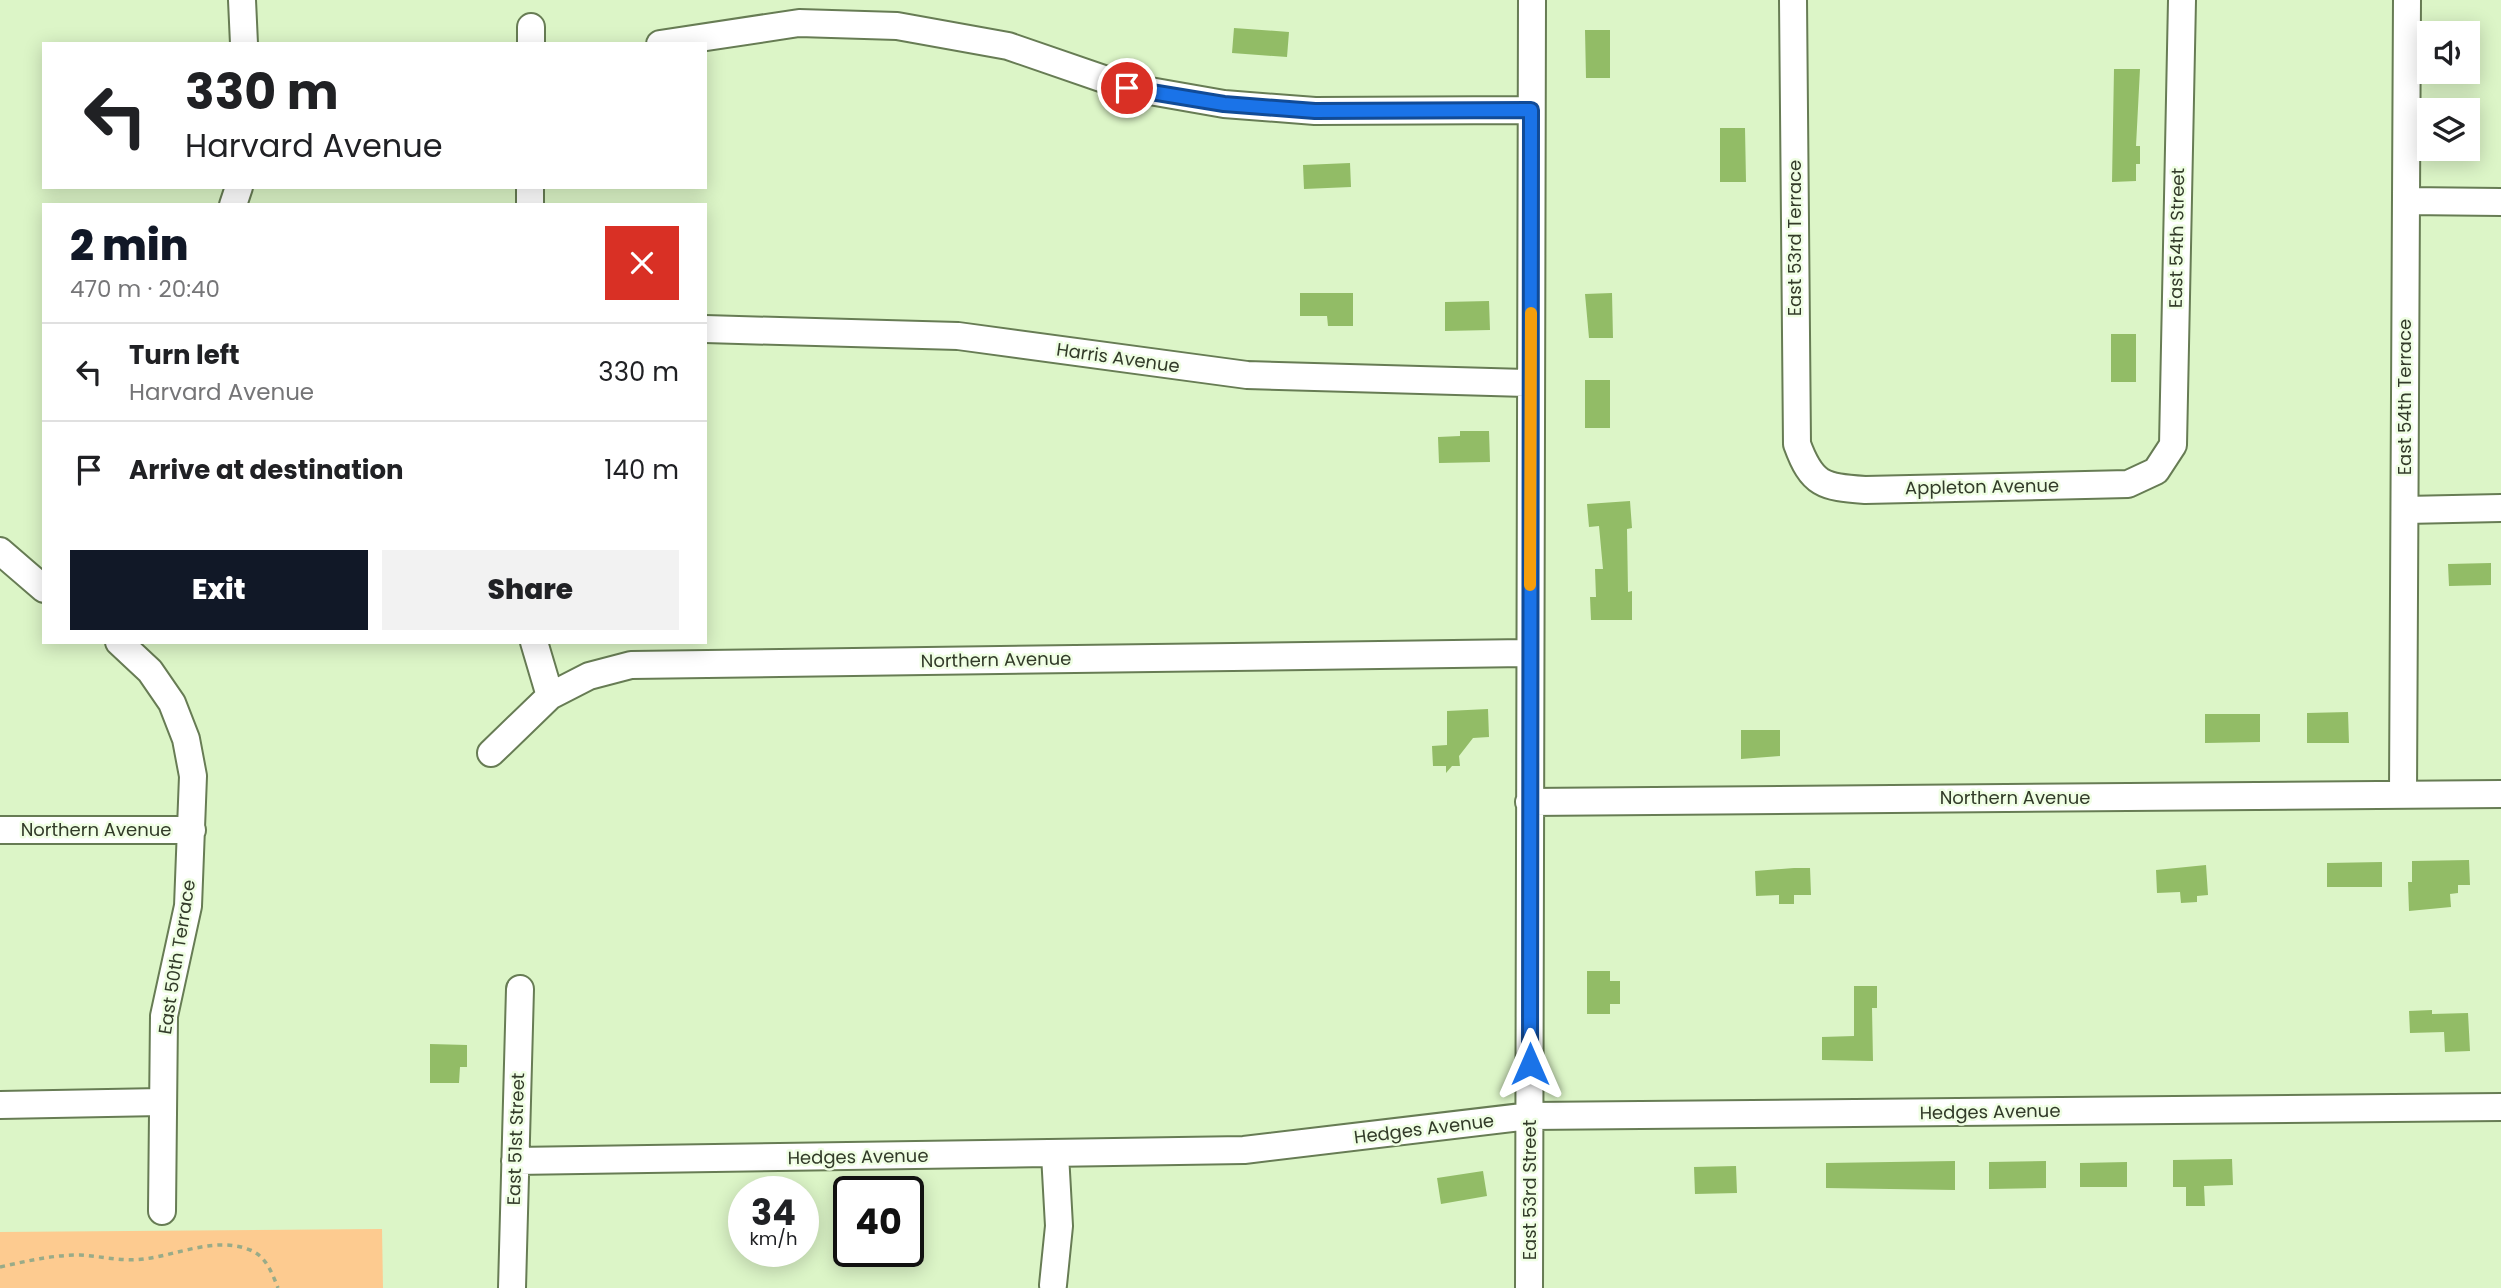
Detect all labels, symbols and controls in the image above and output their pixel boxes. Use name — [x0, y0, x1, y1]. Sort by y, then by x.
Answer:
map controls — [2417, 21, 2480, 161]
button: sound — [2417, 21, 2480, 84]
text: 330 m — [185, 58, 339, 126]
pin — [1097, 58, 1157, 118]
icon: arrive — [1108, 69, 1146, 107]
icon: left — [70, 70, 161, 161]
button: layers — [2417, 98, 2480, 161]
text: Harvard Avenue — [185, 123, 443, 168]
street label: East 53rd Terrace — [1782, 160, 1807, 316]
street label: East 54th Street — [2163, 168, 2190, 308]
text: 2 min — [70, 216, 188, 275]
button: close — [605, 226, 679, 300]
text: 470 m · 20:40 — [70, 273, 220, 305]
street label: East 54th Terrace — [2392, 319, 2417, 475]
street label: Harris Avenue — [1055, 336, 1181, 379]
text: Turn left — [129, 337, 240, 373]
icon: left — [70, 353, 108, 391]
text: 330 m — [598, 354, 679, 390]
text: Harvard Avenue — [129, 376, 314, 408]
icon: arrive — [70, 451, 108, 489]
text: Arrive at destination — [129, 452, 404, 488]
text: 140 m — [604, 452, 679, 488]
street label: Appleton Avenue — [1905, 473, 2059, 500]
button: Exit — [70, 550, 368, 630]
button: Share — [382, 550, 679, 630]
street label: Northern Avenue — [920, 646, 1072, 673]
street label: Northern Avenue — [1940, 785, 2090, 810]
street label: Northern Avenue — [21, 817, 171, 842]
street label: East 50th Terrace — [152, 878, 201, 1036]
position arrow — [1493, 1027, 1567, 1101]
street label: East 51st Street — [501, 1072, 530, 1206]
street label: Hedges Avenue — [1919, 1098, 2061, 1125]
street label: Hedges Avenue — [1352, 1108, 1495, 1149]
street label: East 53rd Street — [1517, 1120, 1542, 1260]
street label: Hedges Avenue — [787, 1143, 929, 1170]
speed limit sign: 40 — [833, 1176, 924, 1267]
text: 34 — [751, 1188, 796, 1237]
text: km/h — [750, 1226, 797, 1251]

